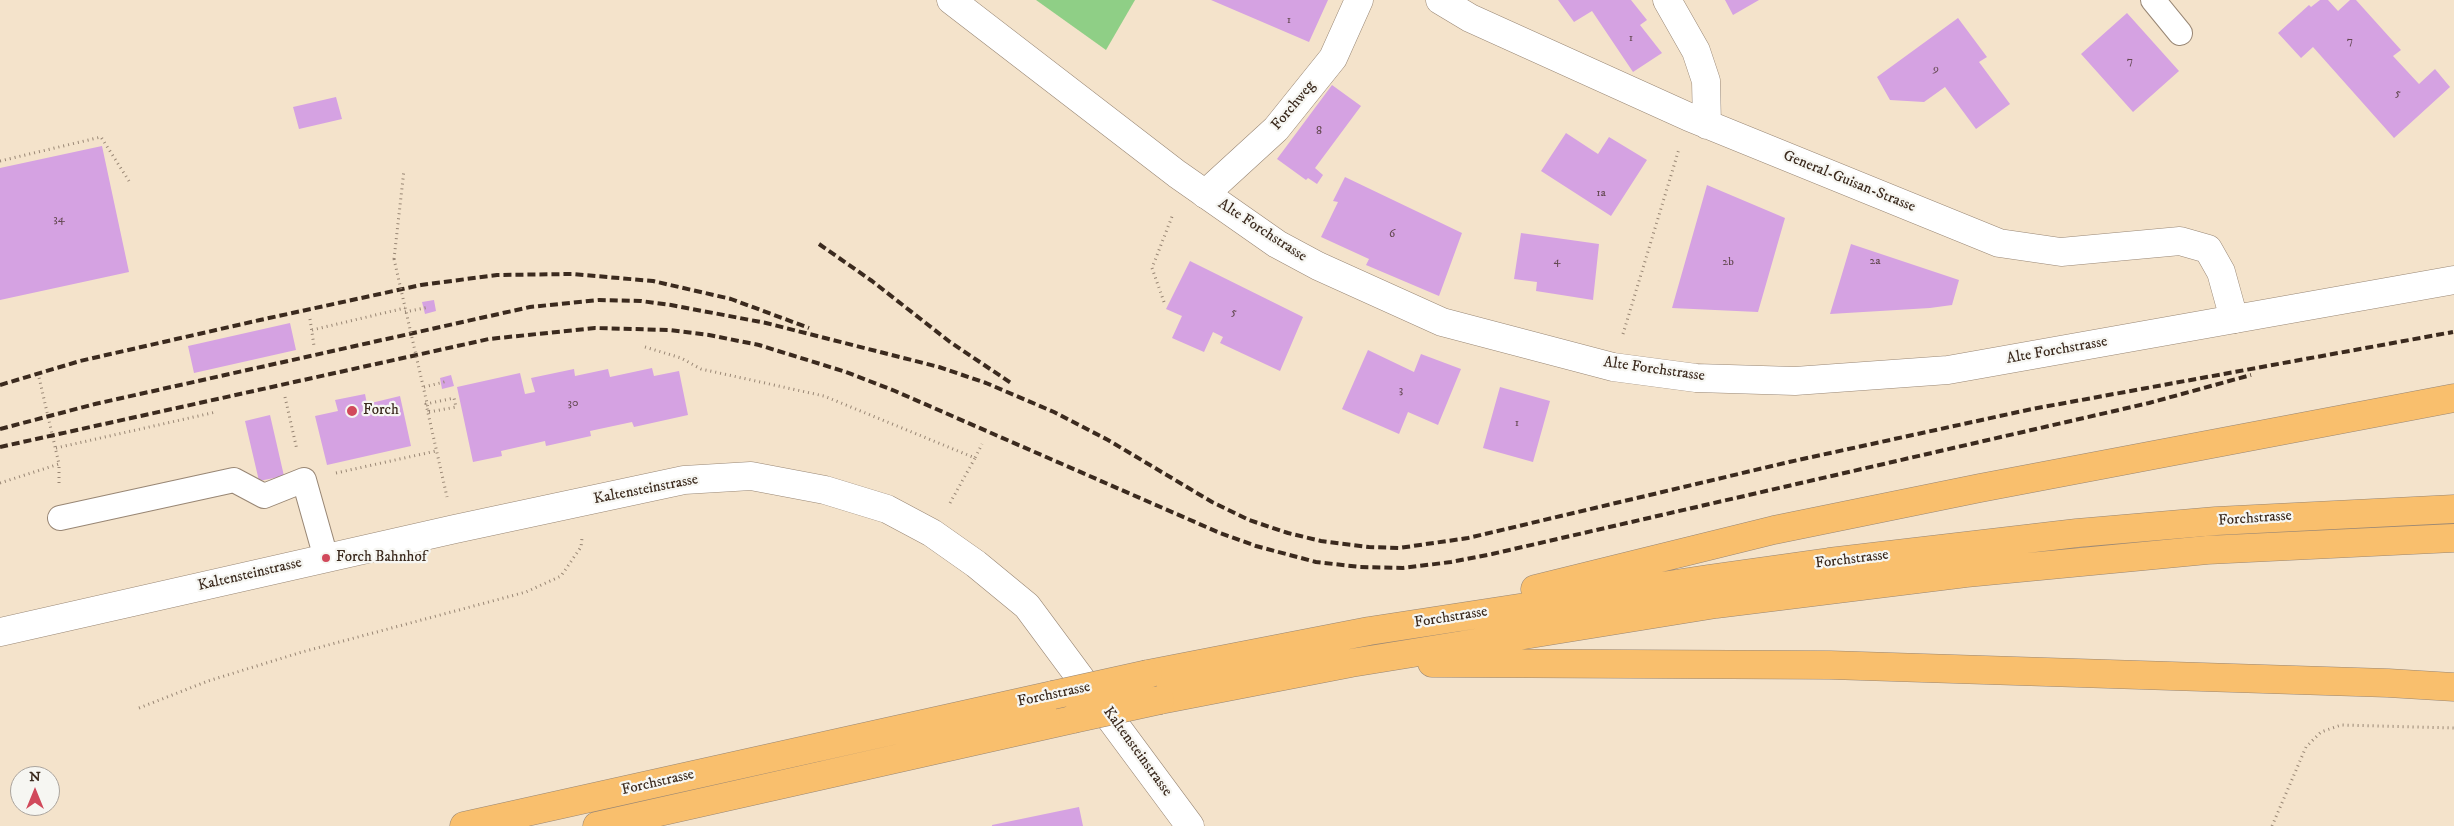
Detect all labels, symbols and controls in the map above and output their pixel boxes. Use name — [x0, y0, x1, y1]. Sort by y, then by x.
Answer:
house number: 1 — [1287, 14, 1291, 28]
house number: 1 — [1629, 32, 1633, 46]
house number: 7 — [2347, 35, 2353, 49]
house number: 7 — [2127, 55, 2133, 69]
house number: 9 — [1933, 63, 1939, 77]
street label: Forchweg — [1268, 78, 1320, 134]
house number: 5 — [2395, 87, 2401, 101]
house number: 8 — [1316, 125, 1322, 139]
street label: General-Guisan-Strasse — [1780, 147, 1918, 217]
house number: 1a — [1596, 187, 1606, 201]
street label: Alte Forchstrasse — [1214, 196, 1310, 266]
house number: 34 — [53, 213, 65, 227]
house number: 6 — [1389, 228, 1395, 242]
house number: 4 — [1554, 255, 1560, 269]
house number: 2a — [1870, 255, 1880, 269]
house number: 2b — [1722, 256, 1734, 270]
house number: 5 — [1231, 306, 1237, 320]
street label: Alte Forchstrasse — [2005, 333, 2109, 369]
street label: Alte Forchstrasse — [1602, 354, 1706, 386]
house number: 3 — [1399, 384, 1403, 398]
house number: 30 — [568, 397, 578, 411]
place label: Forch — [363, 402, 399, 420]
marker: Forch — [345, 404, 359, 418]
house number: 1 — [1515, 417, 1519, 431]
street label: Kaltensteinstrasse — [592, 471, 700, 509]
street label: Forchstrasse — [2218, 507, 2292, 531]
street label: Forchstrasse — [1814, 547, 1890, 573]
place label: Forch Bahnhof — [336, 549, 426, 567]
marker: Forch Bahnhof — [320, 552, 332, 564]
street label: Kaltensteinstrasse — [196, 554, 304, 596]
street label: Forchstrasse — [1413, 603, 1489, 633]
street label: Forchstrasse — [1016, 679, 1092, 711]
street label: Kaltensteinstrasse — [1099, 704, 1175, 800]
north arrow — [10, 766, 60, 816]
street label: Forchstrasse — [620, 766, 696, 800]
text: N — [29, 768, 41, 786]

